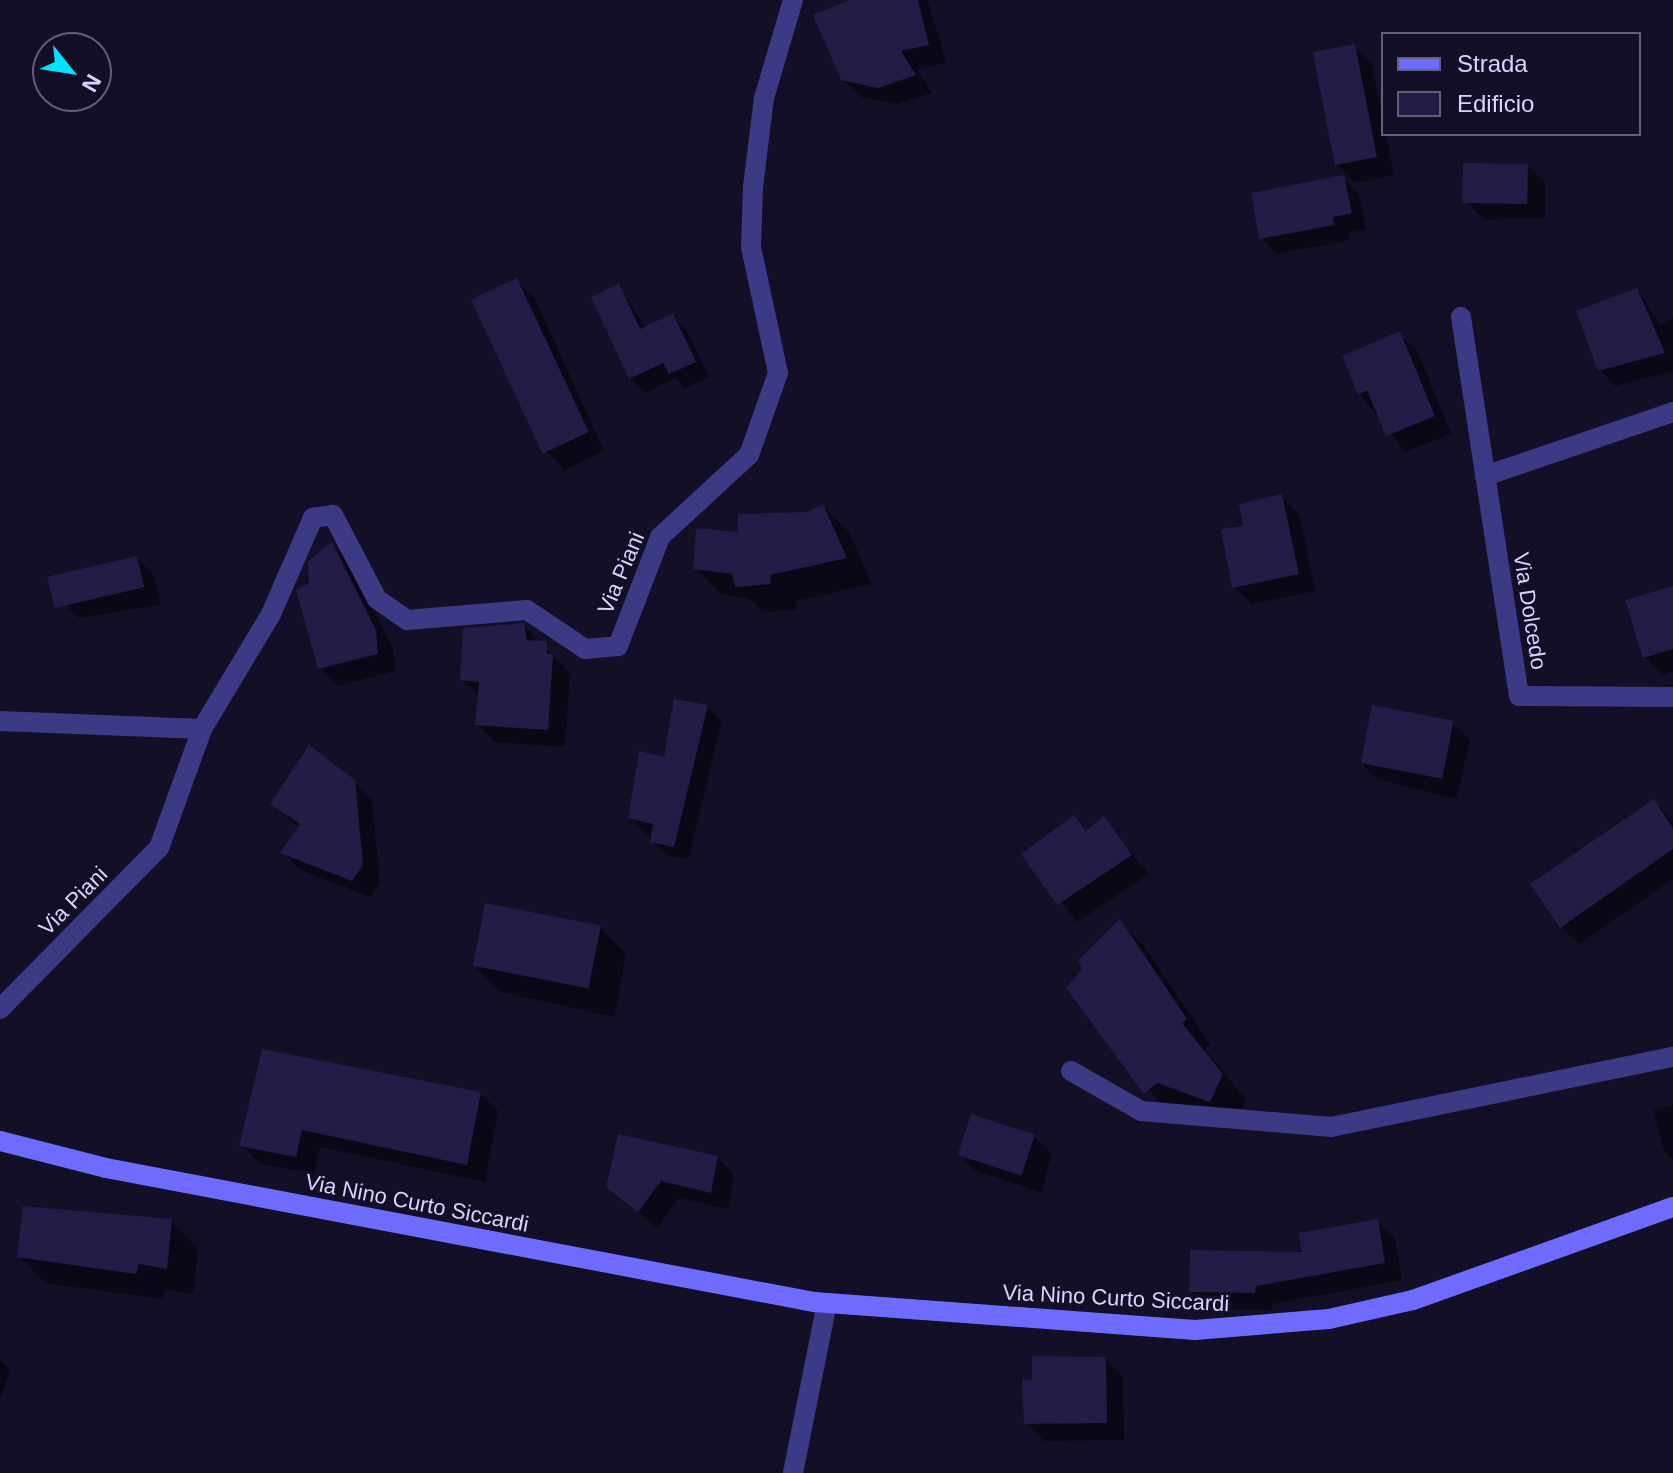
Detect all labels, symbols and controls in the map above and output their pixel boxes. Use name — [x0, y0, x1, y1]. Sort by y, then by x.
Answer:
north arrow — [32, 32, 112, 112]
legend — [1381, 32, 1641, 136]
text: Strada — [1457, 50, 1528, 77]
text: N — [77, 70, 106, 96]
text: Edificio — [1457, 90, 1534, 117]
street label: Via Piani — [592, 528, 650, 618]
street label: Via Dolcedo — [1508, 551, 1552, 671]
street label: Via Piani — [33, 861, 113, 941]
street label: Via Nino Curto Siccardi — [303, 1168, 531, 1238]
street label: Via Nino Curto Siccardi — [1002, 1279, 1230, 1317]

